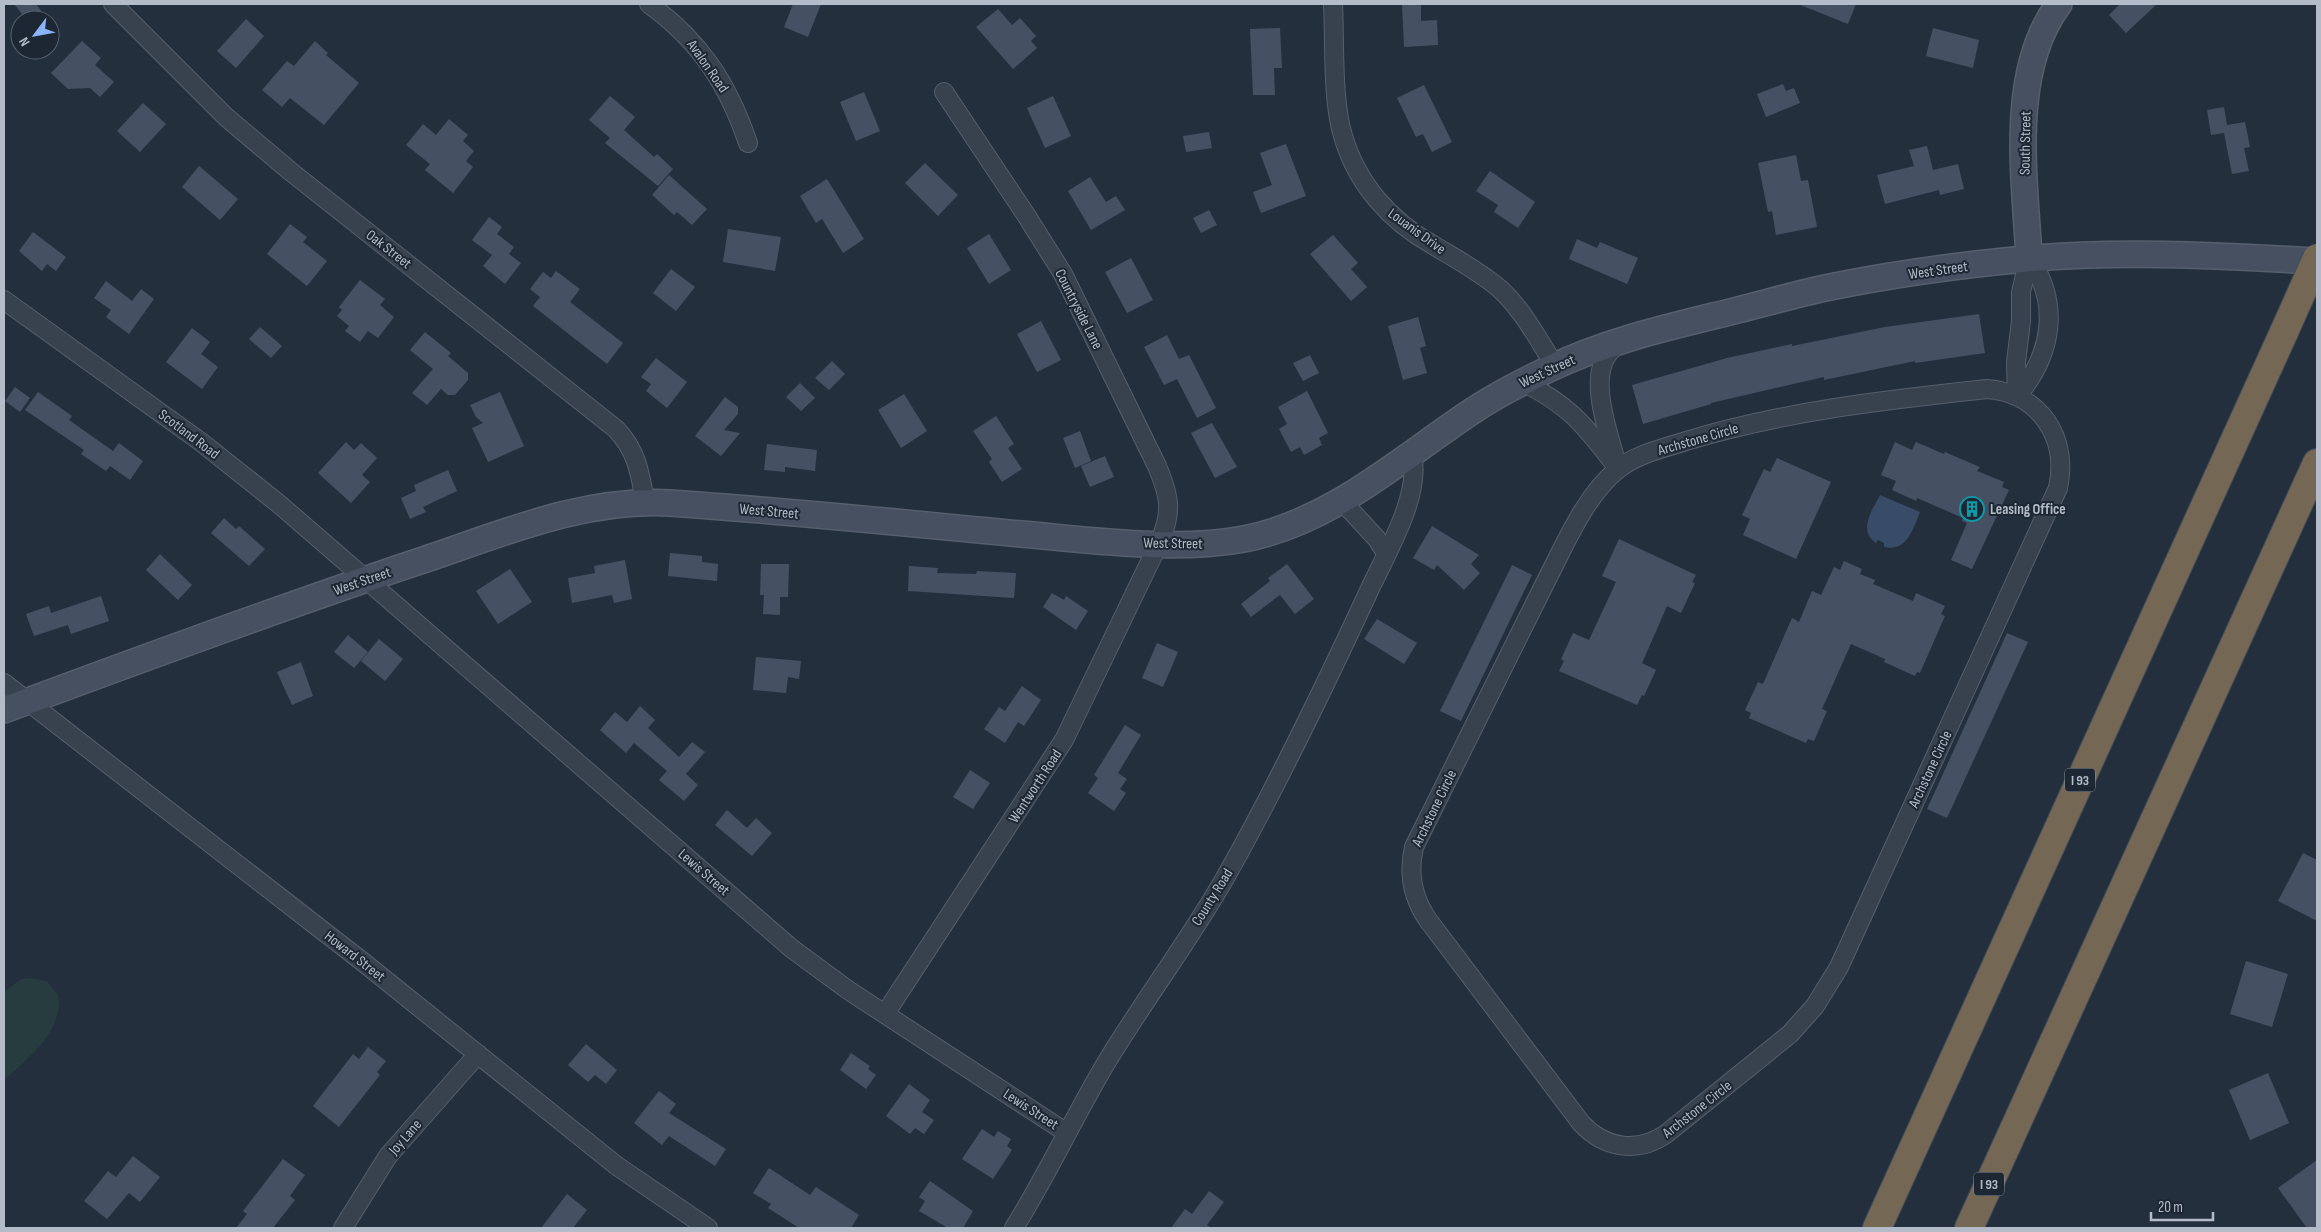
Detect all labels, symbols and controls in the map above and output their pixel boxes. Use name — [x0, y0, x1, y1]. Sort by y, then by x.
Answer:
north arrow — [10, 10, 60, 60]
text: N — [15, 34, 34, 49]
street label: Avalon Road — [682, 35, 733, 96]
street label: South Street — [2015, 110, 2036, 175]
street label: Louanis Drive — [1384, 204, 1449, 259]
street label: Oak Street — [362, 226, 416, 273]
street label: West Street — [1907, 257, 1969, 284]
street label: Countryside Lane — [1050, 266, 1107, 353]
street label: West Street — [1516, 350, 1579, 393]
street label: Scotland Road — [154, 405, 223, 464]
street label: Archstone Circle — [1655, 419, 1741, 460]
building icon: Leasing Office — [1959, 496, 1985, 522]
street label: West Street — [738, 499, 800, 524]
place label: Leasing Office — [1990, 500, 2066, 519]
street label: West Street — [1143, 533, 1203, 554]
street label: West Street — [331, 563, 394, 600]
street label: Archstone Circle — [1904, 728, 1957, 812]
street label: Wentworth Road — [1005, 746, 1066, 827]
street label: Archstone Circle — [1407, 767, 1461, 851]
road number: I 93 — [2065, 768, 2095, 792]
street label: Lewis Street — [674, 845, 734, 900]
street label: County Road — [1187, 865, 1237, 929]
street label: Howard Street — [320, 927, 389, 986]
street label: Archstone Circle — [1658, 1076, 1736, 1143]
street label: Lewis Street — [1000, 1085, 1062, 1134]
street label: Joy Lane — [384, 1116, 426, 1160]
road number: I 93 — [1974, 1172, 2004, 1196]
scale bar — [2151, 1190, 2214, 1222]
text: 20 m — [2158, 1198, 2183, 1217]

